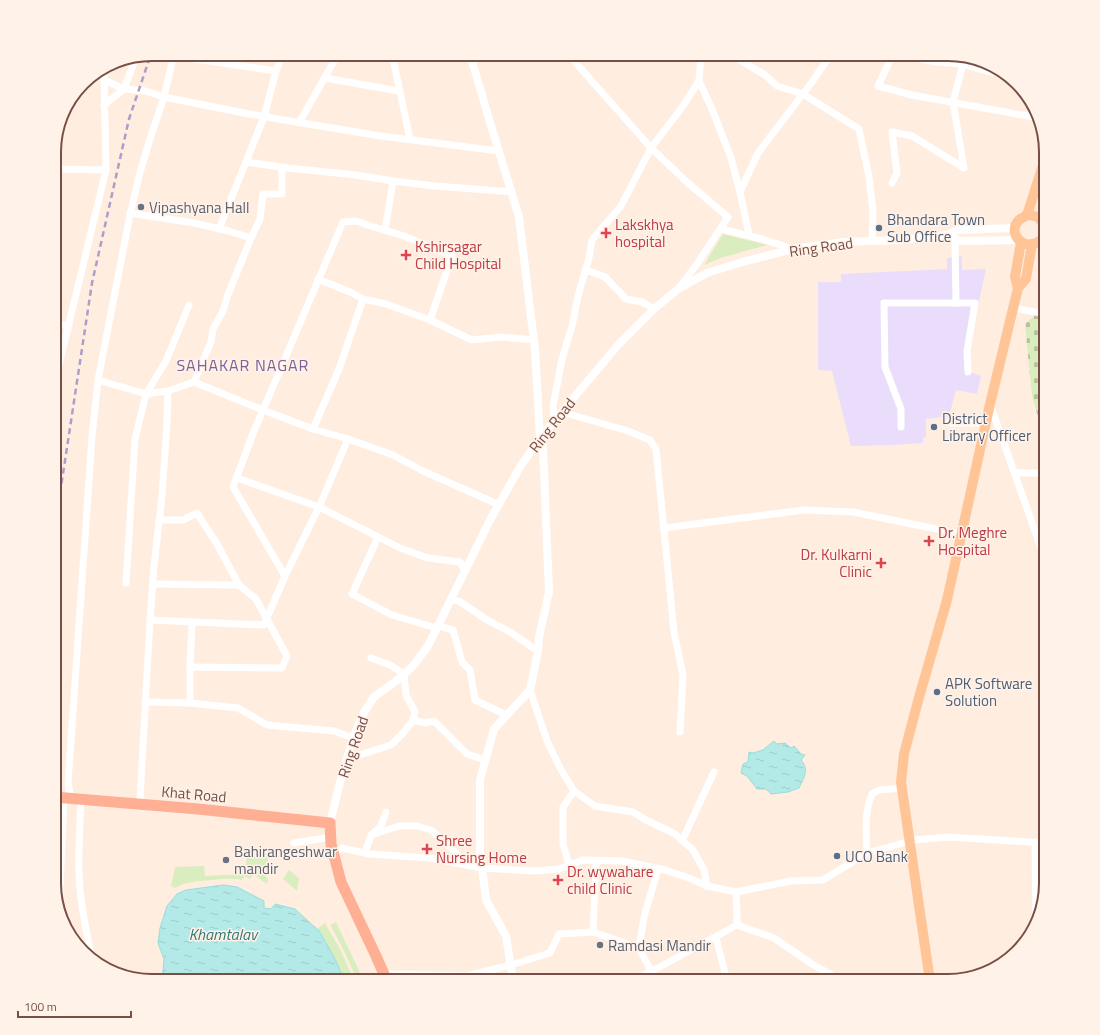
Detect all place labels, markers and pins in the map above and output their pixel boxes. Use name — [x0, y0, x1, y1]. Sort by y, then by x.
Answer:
place label: Vipashyana Hall — [149, 196, 249, 219]
marker: Vipashyana Hall — [136, 202, 146, 212]
place label: Bhandara Town Sub Office — [887, 208, 985, 248]
place label: Lakskhya hospital — [615, 213, 674, 253]
marker: Bhandara Town Sub Office — [874, 223, 884, 233]
marker: Lakskhya hospital — [600, 227, 612, 239]
place label: Kshirsagar Child Hospital — [415, 235, 502, 275]
marker: Kshirsagar Child Hospital — [400, 249, 412, 261]
place label: District Library Officer — [942, 407, 1031, 447]
marker: District Library Officer — [929, 422, 939, 432]
place label: Dr. Meghre Hospital — [938, 521, 1007, 561]
marker: Dr. Meghre Hospital — [923, 535, 935, 547]
place label: Dr. Kulkarni Clinic — [800, 543, 872, 583]
marker: Dr. Kulkarni Clinic — [875, 557, 887, 569]
place label: APK Software Solution — [945, 672, 1032, 712]
marker: APK Software Solution — [932, 687, 942, 697]
place label: Shree Nursing Home — [436, 829, 527, 869]
place label: Bahirangeshwar mandir — [234, 840, 337, 880]
marker: Shree Nursing Home — [421, 843, 433, 855]
place label: UCO Bank — [845, 845, 908, 868]
marker: UCO Bank — [832, 851, 842, 861]
marker: Bahirangeshwar mandir — [221, 855, 231, 865]
place label: Dr. wywahare child Clinic — [567, 860, 653, 900]
marker: Dr. wywahare child Clinic — [552, 874, 564, 886]
place label: Ramdasi Mandir — [608, 934, 711, 957]
marker: Ramdasi Mandir — [595, 940, 605, 950]

